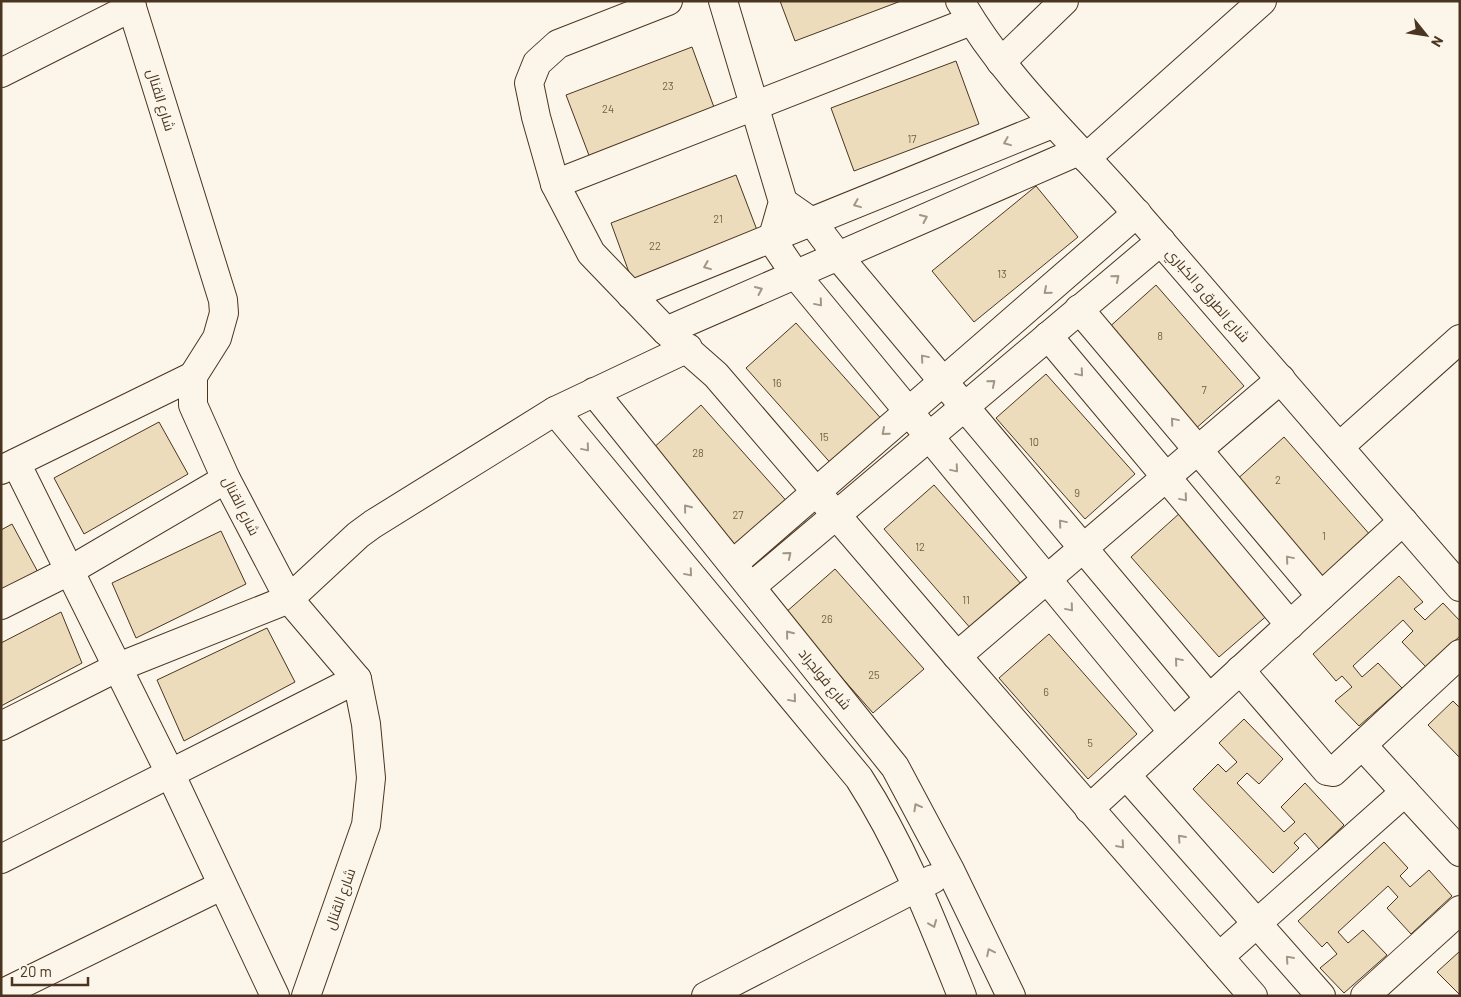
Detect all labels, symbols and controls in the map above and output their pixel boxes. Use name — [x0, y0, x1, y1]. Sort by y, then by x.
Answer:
north arrow — [1401, 10, 1451, 60]
text: N — [1428, 33, 1447, 50]
street label: شارع القنال — [143, 67, 179, 133]
house number: 23 — [662, 79, 674, 92]
house number: 24 — [602, 102, 614, 115]
house number: 17 — [907, 132, 917, 145]
one-way arrow — [1003, 136, 1012, 147]
one-way arrow — [853, 198, 862, 209]
house number: 21 — [713, 212, 723, 225]
one-way arrow — [919, 214, 928, 225]
house number: 22 — [649, 239, 661, 252]
street label: شارع الطرق و الكباري — [1160, 244, 1254, 348]
one-way arrow — [703, 260, 711, 270]
house number: 13 — [997, 267, 1007, 280]
one-way arrow — [1111, 275, 1120, 284]
one-way arrow — [1044, 285, 1053, 294]
one-way arrow — [754, 286, 763, 297]
one-way arrow — [813, 297, 821, 306]
house number: 8 — [1157, 329, 1163, 342]
one-way arrow — [921, 355, 930, 364]
one-way arrow — [1074, 367, 1082, 376]
house number: 16 — [772, 376, 782, 389]
one-way arrow — [987, 380, 996, 389]
house number: 7 — [1201, 383, 1207, 396]
one-way arrow — [1170, 418, 1179, 427]
one-way arrow — [881, 426, 890, 435]
house number: 15 — [819, 430, 829, 443]
house number: 10 — [1029, 435, 1039, 448]
one-way arrow — [580, 442, 588, 451]
house number: 28 — [692, 446, 704, 459]
one-way arrow — [950, 463, 958, 472]
street label: شارع القنال — [218, 473, 264, 539]
house number: 2 — [1275, 473, 1281, 486]
house number: 9 — [1074, 486, 1080, 499]
one-way arrow — [1178, 492, 1187, 501]
one-way arrow — [685, 505, 693, 514]
house number: 27 — [732, 508, 744, 521]
one-way arrow — [1060, 520, 1068, 529]
house number: 1 — [1322, 529, 1326, 542]
house number: 12 — [915, 540, 925, 553]
one-way arrow — [782, 553, 791, 561]
one-way arrow — [1287, 556, 1295, 565]
one-way arrow — [684, 568, 693, 577]
house number: 11 — [962, 593, 970, 606]
one-way arrow — [1065, 602, 1073, 611]
house number: 26 — [821, 612, 833, 625]
one-way arrow — [786, 631, 795, 640]
street label: شارع فولجراد — [795, 645, 855, 713]
one-way arrow — [1175, 658, 1184, 667]
house number: 25 — [868, 668, 880, 681]
house number: 6 — [1043, 685, 1049, 698]
one-way arrow — [787, 693, 796, 702]
house number: 5 — [1087, 736, 1093, 749]
one-way arrow — [913, 803, 923, 812]
one-way arrow — [1178, 834, 1187, 843]
one-way arrow — [1116, 840, 1125, 849]
street label: شارع القنال — [321, 866, 359, 932]
one-way arrow — [927, 919, 937, 928]
one-way arrow — [986, 948, 996, 957]
scale bar — [12, 954, 89, 986]
one-way arrow — [1286, 956, 1295, 965]
text: 20 m — [20, 962, 52, 980]

